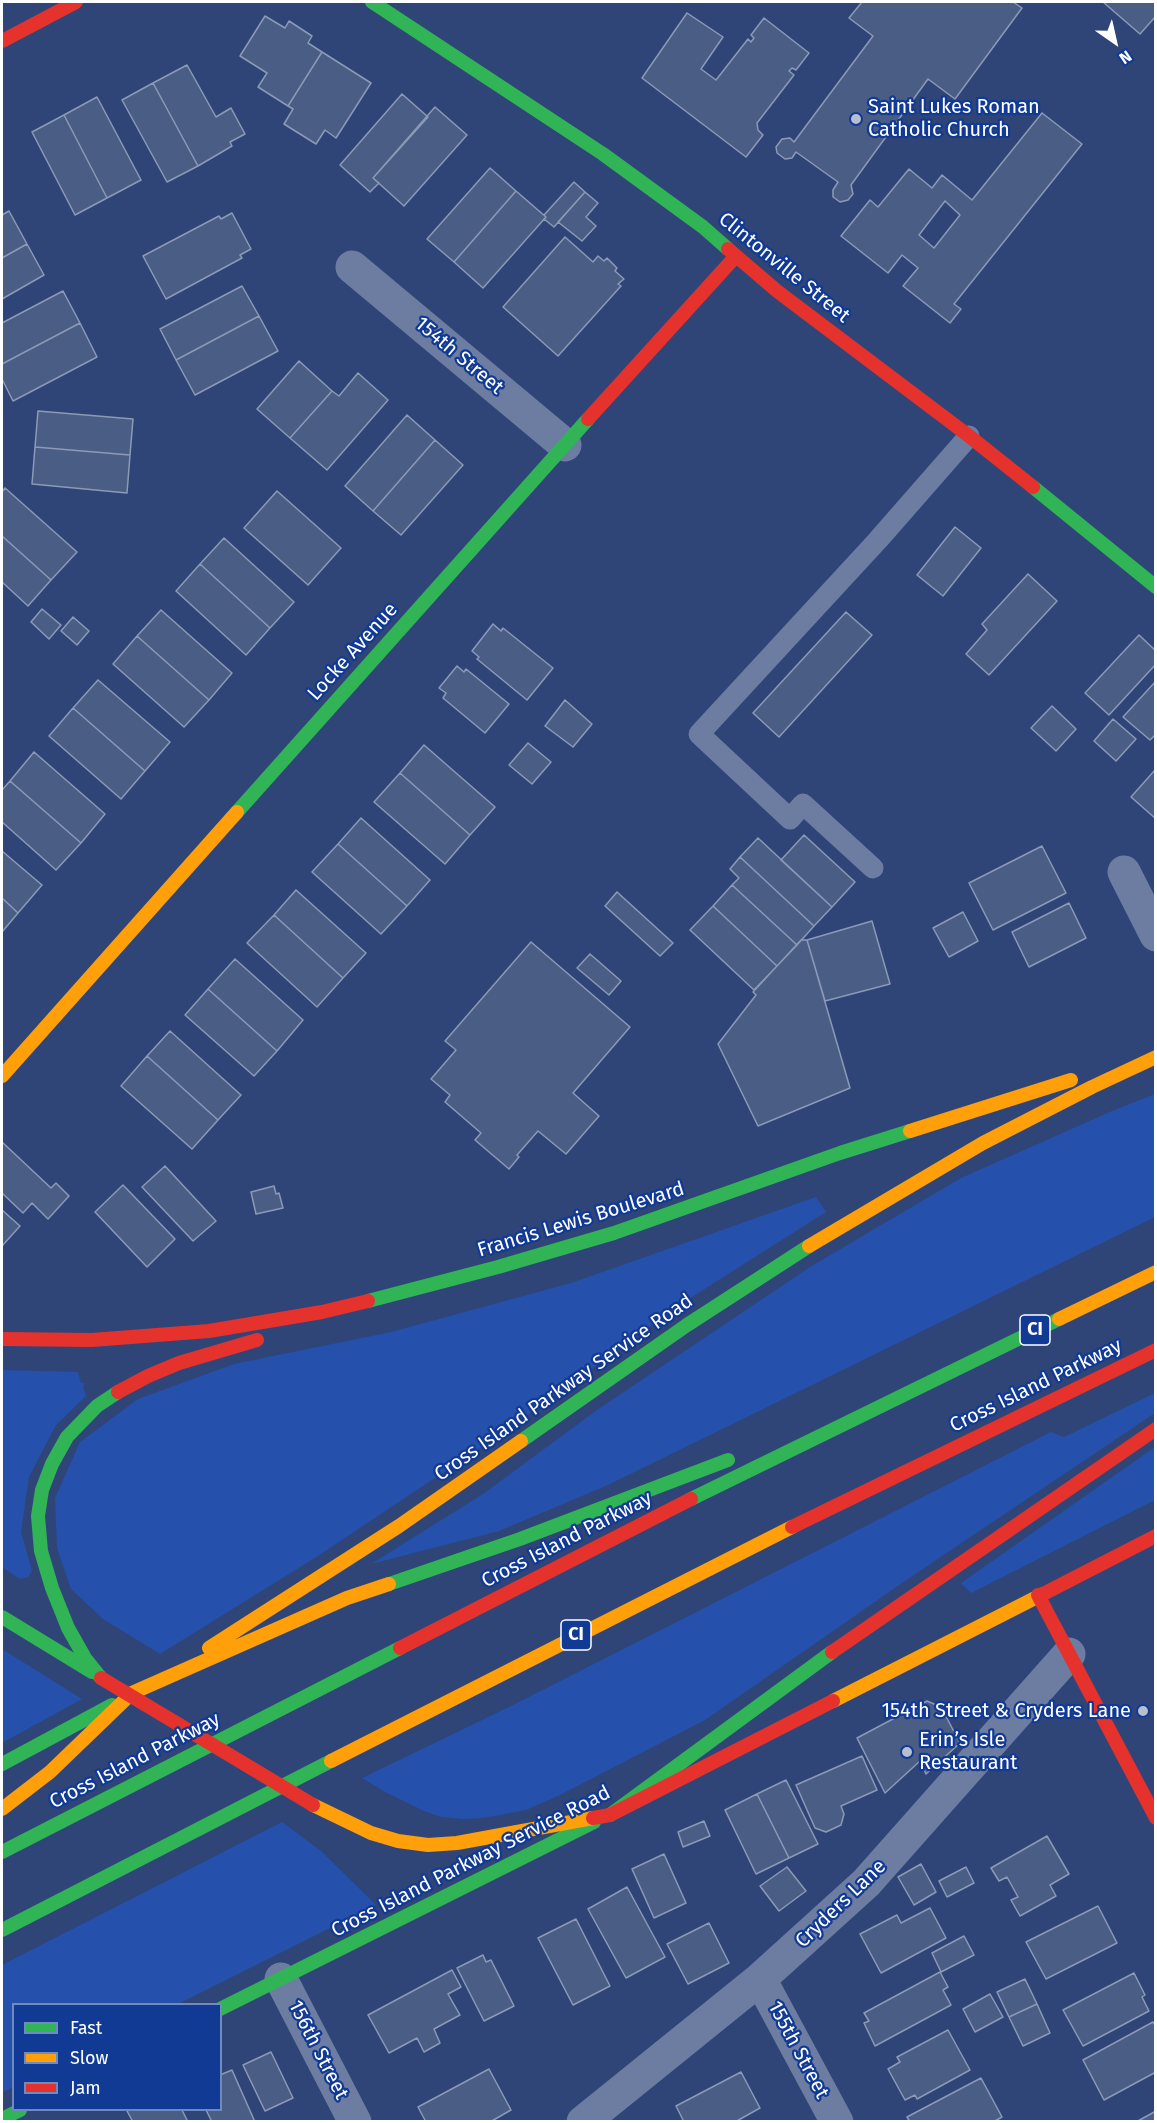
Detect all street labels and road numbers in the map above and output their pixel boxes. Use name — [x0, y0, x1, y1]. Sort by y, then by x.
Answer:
street label: Clintonville Street — [714, 208, 854, 328]
street label: 154th Street — [410, 312, 508, 400]
street label: Locke Avenue — [303, 598, 403, 706]
street label: Francis Lewis Boulevard — [475, 1177, 687, 1263]
street label: Cross Island Parkway Service Road — [430, 1289, 698, 1487]
road number: CI — [1020, 1315, 1050, 1345]
street label: Cross Island Parkway — [946, 1334, 1126, 1438]
street label: Cross Island Parkway — [478, 1487, 656, 1593]
road number: CI — [561, 1620, 591, 1650]
street label: Cross Island Parkway — [46, 1708, 224, 1814]
street label: Cross Island Parkway Service Road — [327, 1781, 615, 1943]
street label: Cryders Lane — [791, 1855, 891, 1953]
street label: 156th Street — [283, 1997, 353, 2103]
street label: 155th Street — [762, 1997, 834, 2103]

